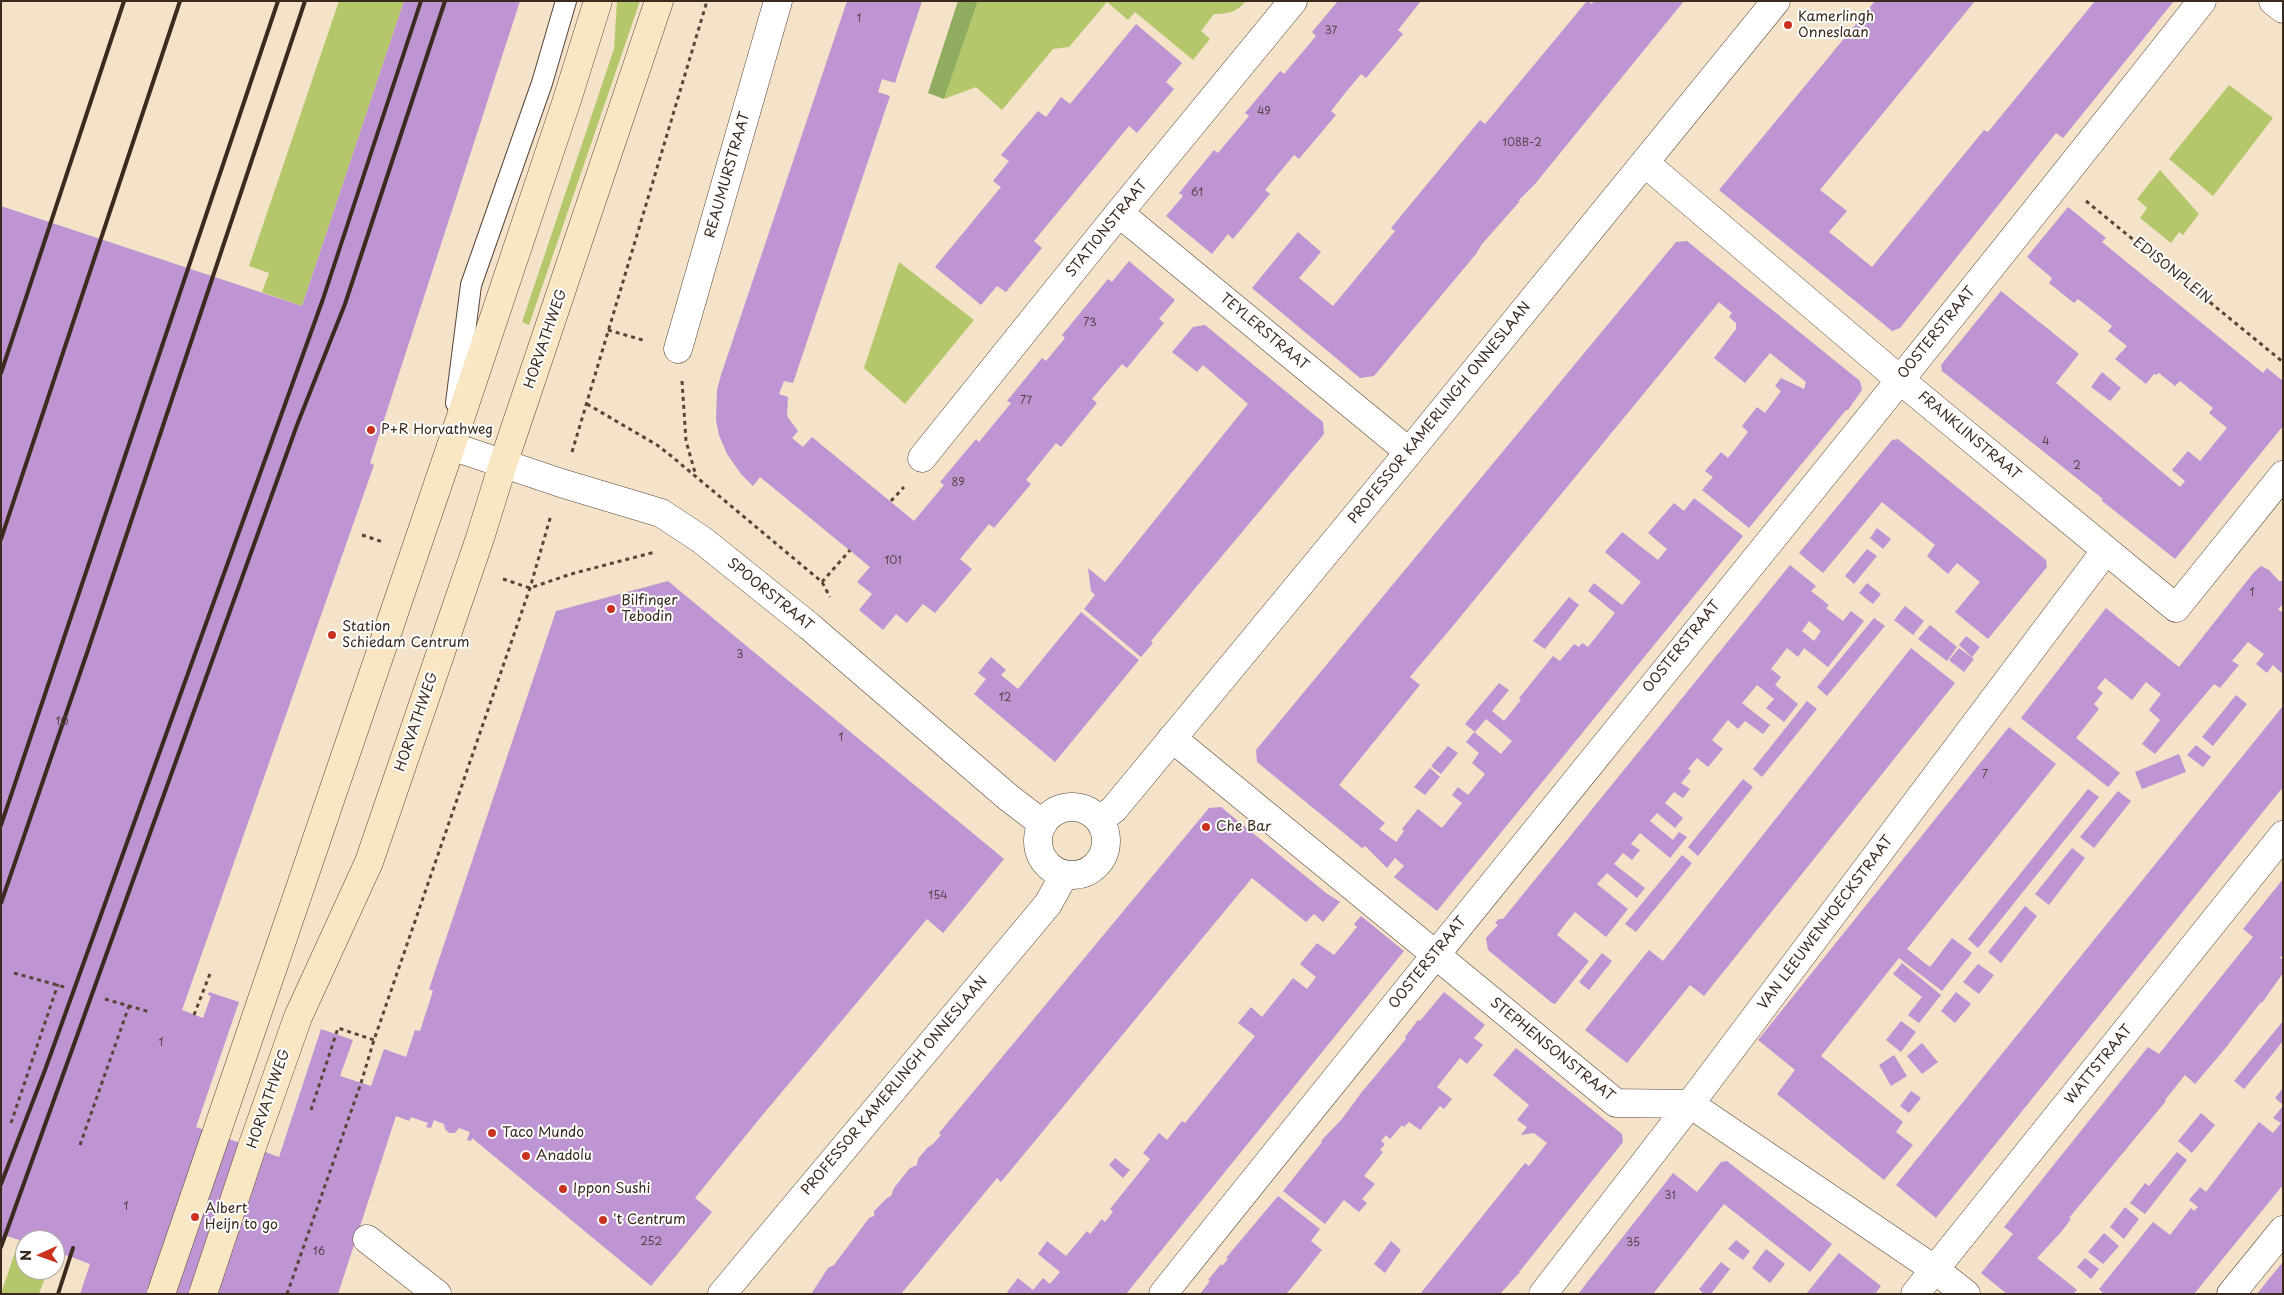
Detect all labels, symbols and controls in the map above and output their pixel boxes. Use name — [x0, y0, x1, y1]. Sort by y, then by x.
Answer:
place label: Kamerlingh Onneslaan — [1798, 9, 1874, 41]
house number: 1 — [857, 12, 861, 26]
marker: Kamerlingh Onneslaan — [1782, 19, 1794, 31]
house number: 37 — [1325, 24, 1337, 38]
house number: 49 — [1257, 105, 1271, 119]
street label: REAUMURSTRAAT — [702, 110, 754, 240]
house number: 108B-2 — [1502, 136, 1542, 150]
street label: STATIONSTRAAT — [1063, 177, 1151, 281]
house number: 61 — [1191, 186, 1203, 200]
street label: EDISONPLEIN — [2129, 234, 2215, 308]
street label: OOSTERSTRAAT — [1895, 284, 1979, 382]
street label: HORVATHWEG — [521, 287, 571, 391]
street label: TEYLERSTRAAT — [1216, 290, 1312, 374]
street label: PROFESSOR KAMERLINGH ONNESLAAN — [1345, 299, 1535, 527]
house number: 73 — [1083, 316, 1097, 330]
street label: FRANKLINSTRAAT — [1914, 388, 2024, 484]
house number: 77 — [1020, 394, 1032, 408]
place label: P+R Horvathweg — [381, 422, 493, 438]
marker: P+R Horvathweg — [365, 424, 377, 436]
house number: 4 — [2042, 435, 2050, 449]
house number: 2 — [2073, 459, 2081, 473]
house number: 89 — [951, 476, 965, 490]
house number: 101 — [884, 554, 902, 568]
street label: SPOORSTRAAT — [723, 555, 817, 635]
house number: 1 — [2250, 586, 2254, 600]
place label: Bilfinger Tebodin — [621, 593, 678, 626]
street label: OOSTERSTRAAT — [1640, 598, 1724, 696]
marker: Bilfinger Tebodin — [605, 603, 617, 615]
place label: Station Schiedam Centrum — [342, 619, 469, 652]
marker: Station Schiedam Centrum — [326, 629, 338, 641]
house number: 3 — [736, 648, 744, 662]
street label: HORVATHWEG — [392, 670, 442, 774]
house number: 12 — [999, 691, 1011, 705]
house number: 10 — [56, 715, 68, 729]
house number: 1 — [839, 731, 843, 745]
house number: 7 — [1982, 768, 1988, 782]
place label: Che Bar — [1216, 819, 1271, 835]
marker: Che Bar — [1200, 821, 1212, 833]
street label: VAN LEEUWENHOECKSTRAAT — [1755, 833, 1897, 1013]
house number: 154 — [928, 889, 948, 903]
street label: OOSTERSTRAAT — [1386, 914, 1470, 1012]
street label: PROFESSOR KAMERLINGH ONNESLAAN — [798, 973, 992, 1199]
street label: STEPHENSONSTRAAT — [1486, 995, 1618, 1105]
street label: WATTSTRAAT — [2062, 1022, 2136, 1108]
house number: 1 — [159, 1036, 163, 1050]
street label: HORVATHWEG — [244, 1047, 294, 1151]
place label: Taco Mundo — [502, 1125, 584, 1141]
marker: Taco Mundo — [486, 1127, 498, 1139]
place label: Anadolu — [536, 1148, 592, 1164]
marker: Anadolu — [520, 1150, 532, 1162]
place label: Ippon Sushi — [573, 1181, 650, 1197]
marker: Ippon Sushi — [557, 1183, 569, 1195]
house number: 31 — [1664, 1189, 1676, 1203]
house number: 1 — [124, 1200, 128, 1214]
place label: Albert Heijn to go — [205, 1201, 278, 1234]
marker: Albert Heijn to go — [189, 1211, 201, 1223]
place label: 't Centrum — [613, 1212, 686, 1228]
marker: 't Centrum — [597, 1214, 609, 1226]
north arrow — [15, 1230, 65, 1280]
house number: 252 — [640, 1235, 662, 1249]
house number: 35 — [1626, 1236, 1640, 1250]
house number: 16 — [313, 1245, 325, 1259]
text: N — [15, 1250, 36, 1261]

